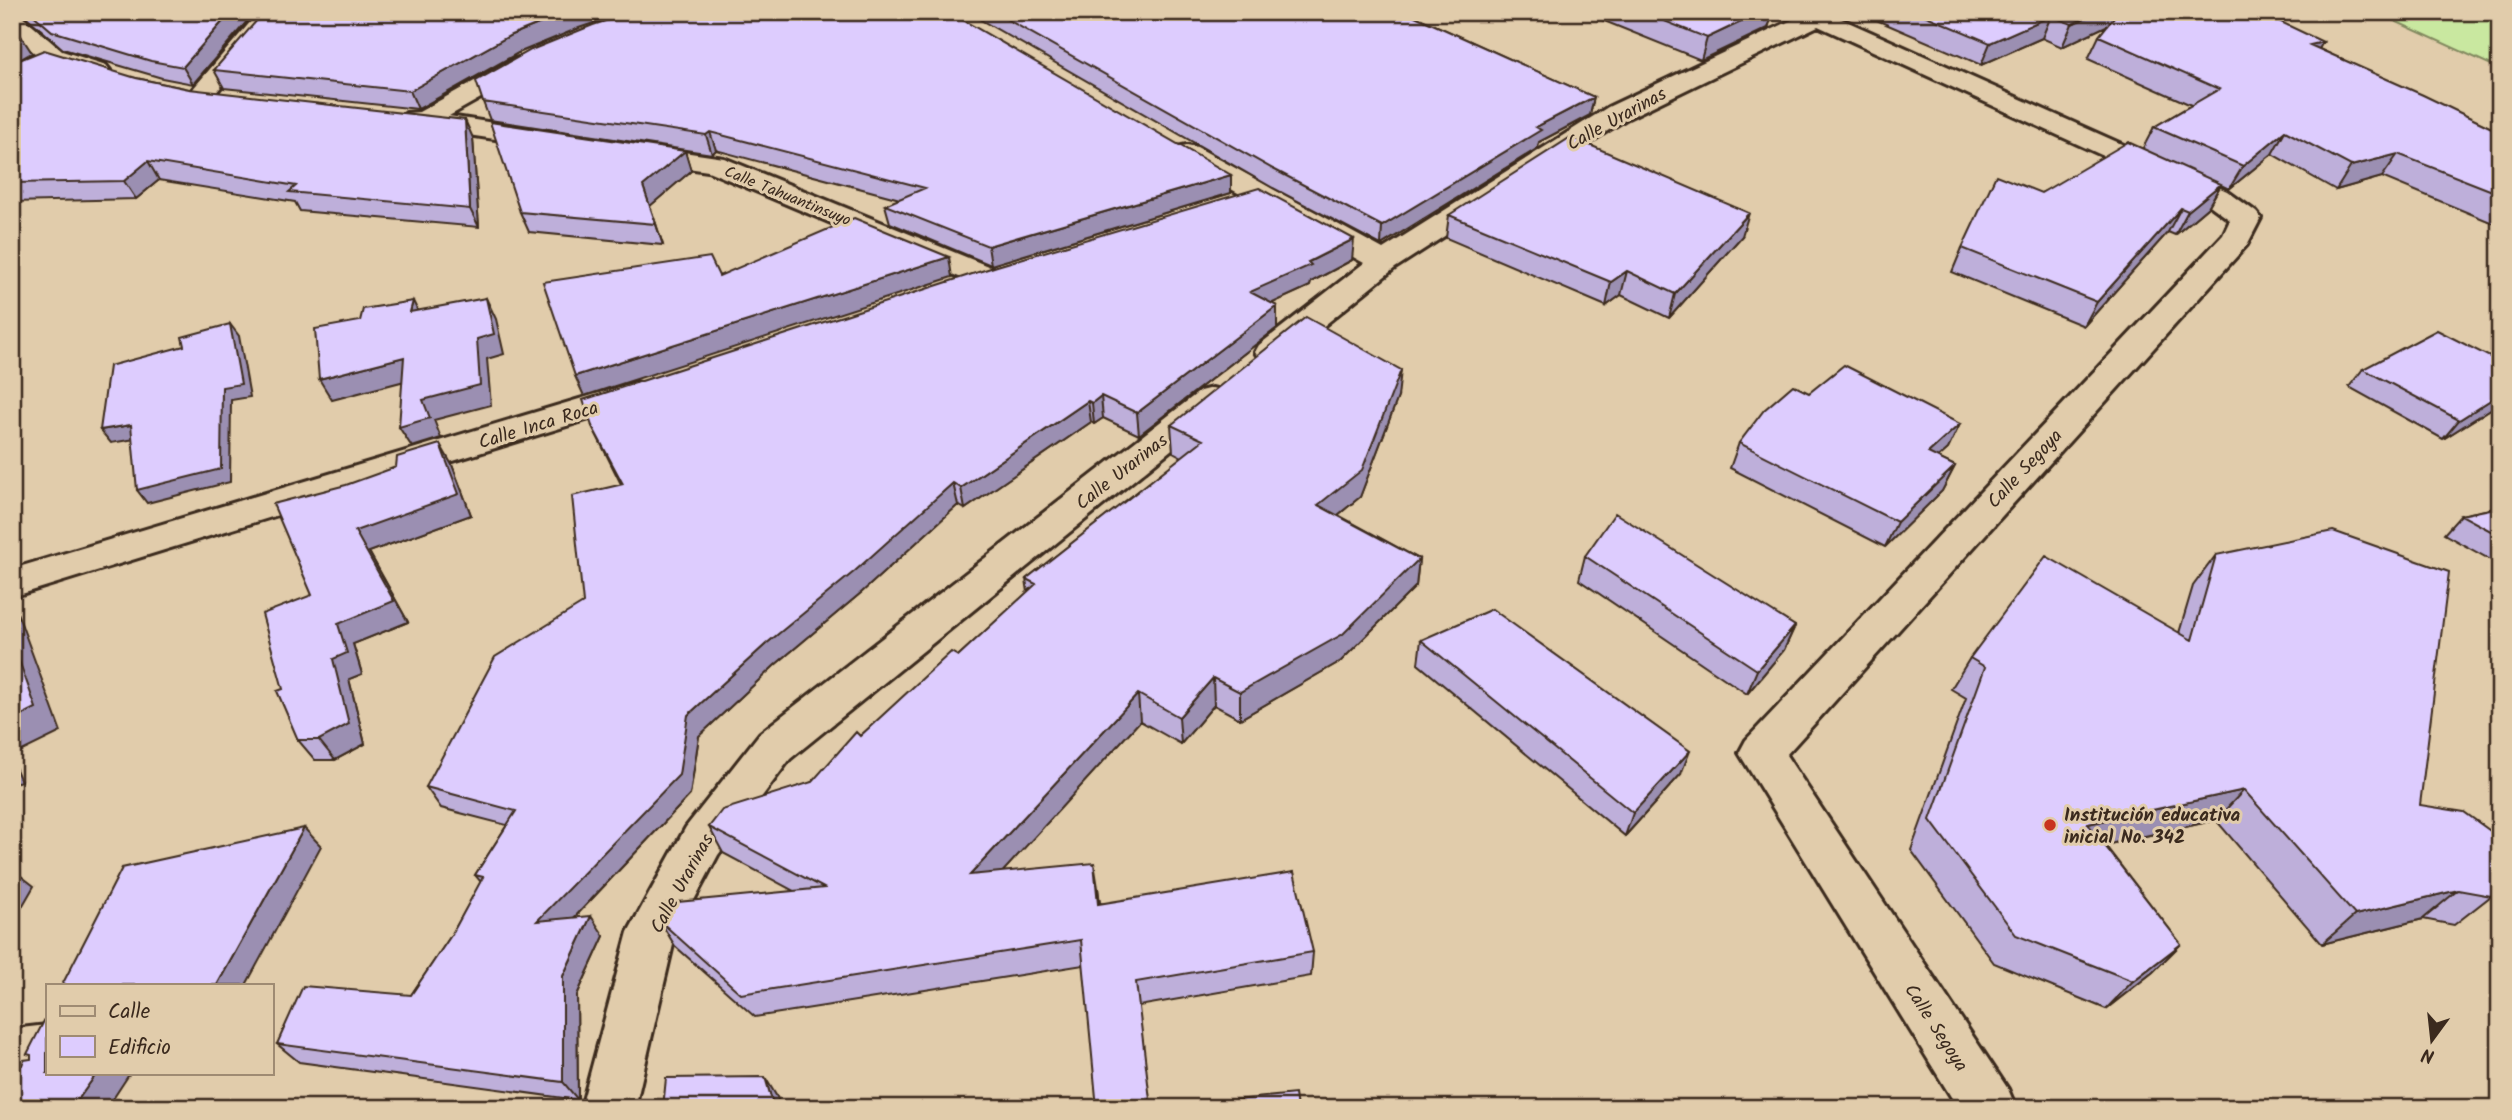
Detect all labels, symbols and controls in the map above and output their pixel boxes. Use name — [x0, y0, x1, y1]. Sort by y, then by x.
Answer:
street label: Calle Urarinas — [1561, 80, 1672, 160]
street label: Calle Tahuantinsuyo — [720, 160, 855, 233]
street label: Calle Inca Roca — [475, 393, 602, 458]
street label: Calle Segoya — [1980, 423, 2070, 516]
street label: Calle Urarinas — [1070, 427, 1175, 518]
place label: Institución educativa inicial No. 342 — [2064, 801, 2240, 853]
marker: Institución educativa inicial No. 342 — [2042, 817, 2058, 833]
street label: Calle Urarinas — [643, 828, 723, 939]
street label: Calle Segoya — [1896, 978, 1975, 1078]
legend — [46, 984, 273, 1074]
text: Calle — [108, 996, 151, 1029]
north arrow — [2396, 1004, 2466, 1074]
text: Edificio — [108, 1032, 171, 1065]
text: N — [2418, 1038, 2438, 1071]

